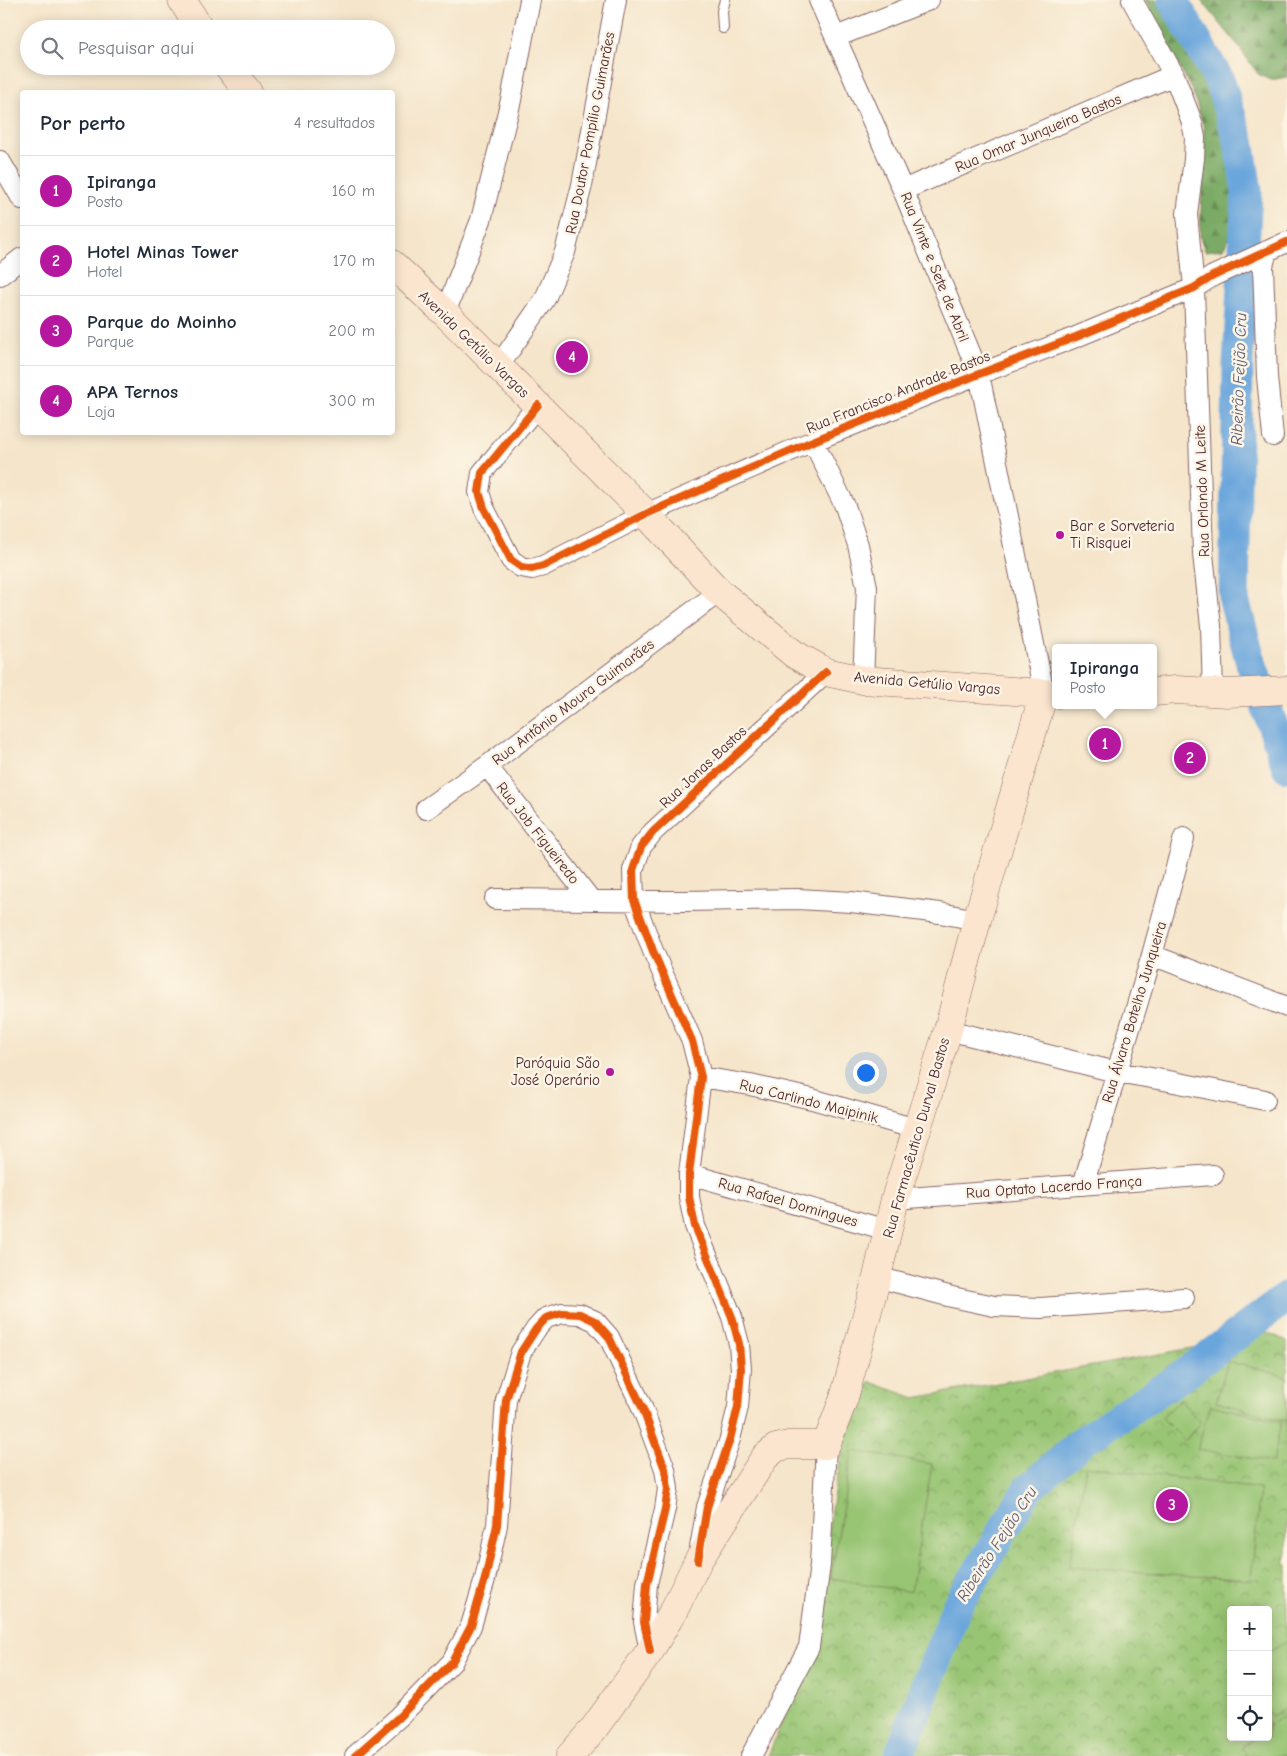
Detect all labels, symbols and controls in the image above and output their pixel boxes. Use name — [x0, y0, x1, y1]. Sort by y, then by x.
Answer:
search box — [20, 20, 395, 75]
street label: Rua Doutor Pompílio Guimarães — [562, 31, 618, 235]
icon: search — [38, 34, 66, 62]
text: Pesquisar aqui — [78, 37, 194, 59]
street label: Rua Omar Junqueira Bastos — [952, 90, 1124, 176]
text: Por perto — [40, 111, 125, 135]
text: 4 resultados — [294, 114, 375, 132]
text: Ipiranga — [87, 171, 156, 193]
text: 1 — [53, 182, 59, 200]
text: 160 m — [332, 182, 375, 200]
street label: Rua Vinte e Sete de Abril — [897, 189, 973, 345]
text: Posto — [87, 193, 123, 211]
text: Hotel Minas Tower — [87, 241, 238, 263]
text: 2 — [52, 252, 60, 270]
text: 170 m — [333, 252, 375, 270]
text: Hotel — [87, 263, 123, 281]
street label: Avenida Getúlio Vargas — [415, 287, 533, 401]
text: Parque do Moinho — [87, 311, 237, 333]
water label: Ribeirão Feijão Cru — [1228, 312, 1250, 446]
text: 3 — [52, 322, 60, 340]
text: 200 m — [329, 322, 375, 340]
text: Parque — [87, 333, 134, 351]
pin: 4 — [556, 338, 588, 376]
street label: Rua Francisco Andrade Bastos — [803, 347, 993, 437]
text: APA Ternos — [87, 381, 178, 403]
text: 4 — [52, 392, 60, 410]
text: 300 m — [329, 392, 375, 410]
text: Loja — [87, 403, 115, 421]
street label: Rua Orlando M Leite — [1191, 424, 1213, 557]
place label: Bar e Sorveteria Ti Risquei — [1070, 517, 1175, 552]
marker: Bar e Sorveteria Ti Risquei — [1054, 529, 1066, 541]
street label: Rua Antônio Moura Guimarães — [488, 635, 658, 769]
popup — [1052, 644, 1157, 709]
text: Ipiranga — [1070, 657, 1139, 679]
street label: Avenida Getúlio Vargas — [853, 668, 1001, 698]
text: Posto — [1070, 679, 1106, 697]
street label: Rua Jonas Bastos — [656, 722, 750, 812]
pin: 1 — [1089, 725, 1121, 763]
pin: 2 — [1174, 739, 1206, 777]
street label: Rua Job Figueiredo — [492, 778, 584, 888]
street label: Rua Álvaro Botelho Junqueira — [1097, 919, 1170, 1105]
street label: Rua Farmacêutico Durval Bastos — [879, 1036, 953, 1240]
place label: Paróquia São José Operário — [511, 1054, 600, 1089]
your location — [853, 1060, 879, 1086]
marker: Paróquia São José Operário — [604, 1066, 616, 1078]
street label: Rua Carlindo Maipinik — [738, 1075, 881, 1127]
street label: Rua Optato Lacerdo França — [965, 1172, 1143, 1202]
street label: Rua Rafael Domingues — [716, 1173, 860, 1231]
water label: Ribeirão Feijão Cru — [953, 1483, 1041, 1605]
pin: 3 — [1156, 1486, 1188, 1524]
map controls — [1227, 1606, 1272, 1741]
button: + — [1227, 1606, 1272, 1651]
button: − — [1227, 1651, 1272, 1696]
button: locate — [1227, 1696, 1272, 1741]

